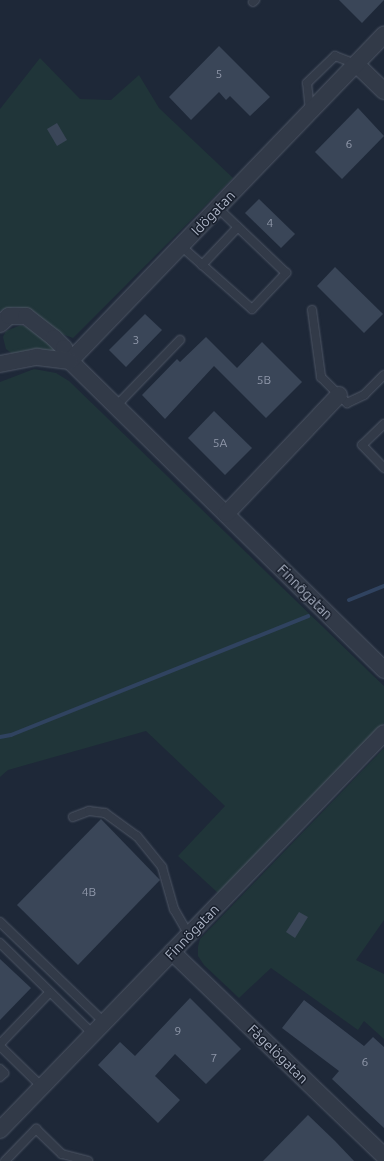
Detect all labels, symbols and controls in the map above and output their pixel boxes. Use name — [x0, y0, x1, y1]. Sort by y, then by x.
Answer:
house number: 5 — [216, 67, 222, 81]
house number: 6 — [346, 137, 352, 151]
street label: Idögatan — [188, 187, 238, 239]
house number: 4 — [267, 216, 273, 230]
house number: 3 — [133, 333, 139, 347]
house number: 5B — [257, 373, 271, 387]
house number: 5A — [213, 436, 227, 450]
street label: Finnögatan — [274, 561, 336, 623]
house number: 4B — [82, 885, 96, 899]
street label: Finnögatan — [161, 901, 223, 963]
street label: Fågelögatan — [244, 1021, 312, 1087]
house number: 9 — [175, 1024, 181, 1038]
house number: 7 — [211, 1051, 217, 1065]
house number: 6 — [362, 1055, 368, 1069]

